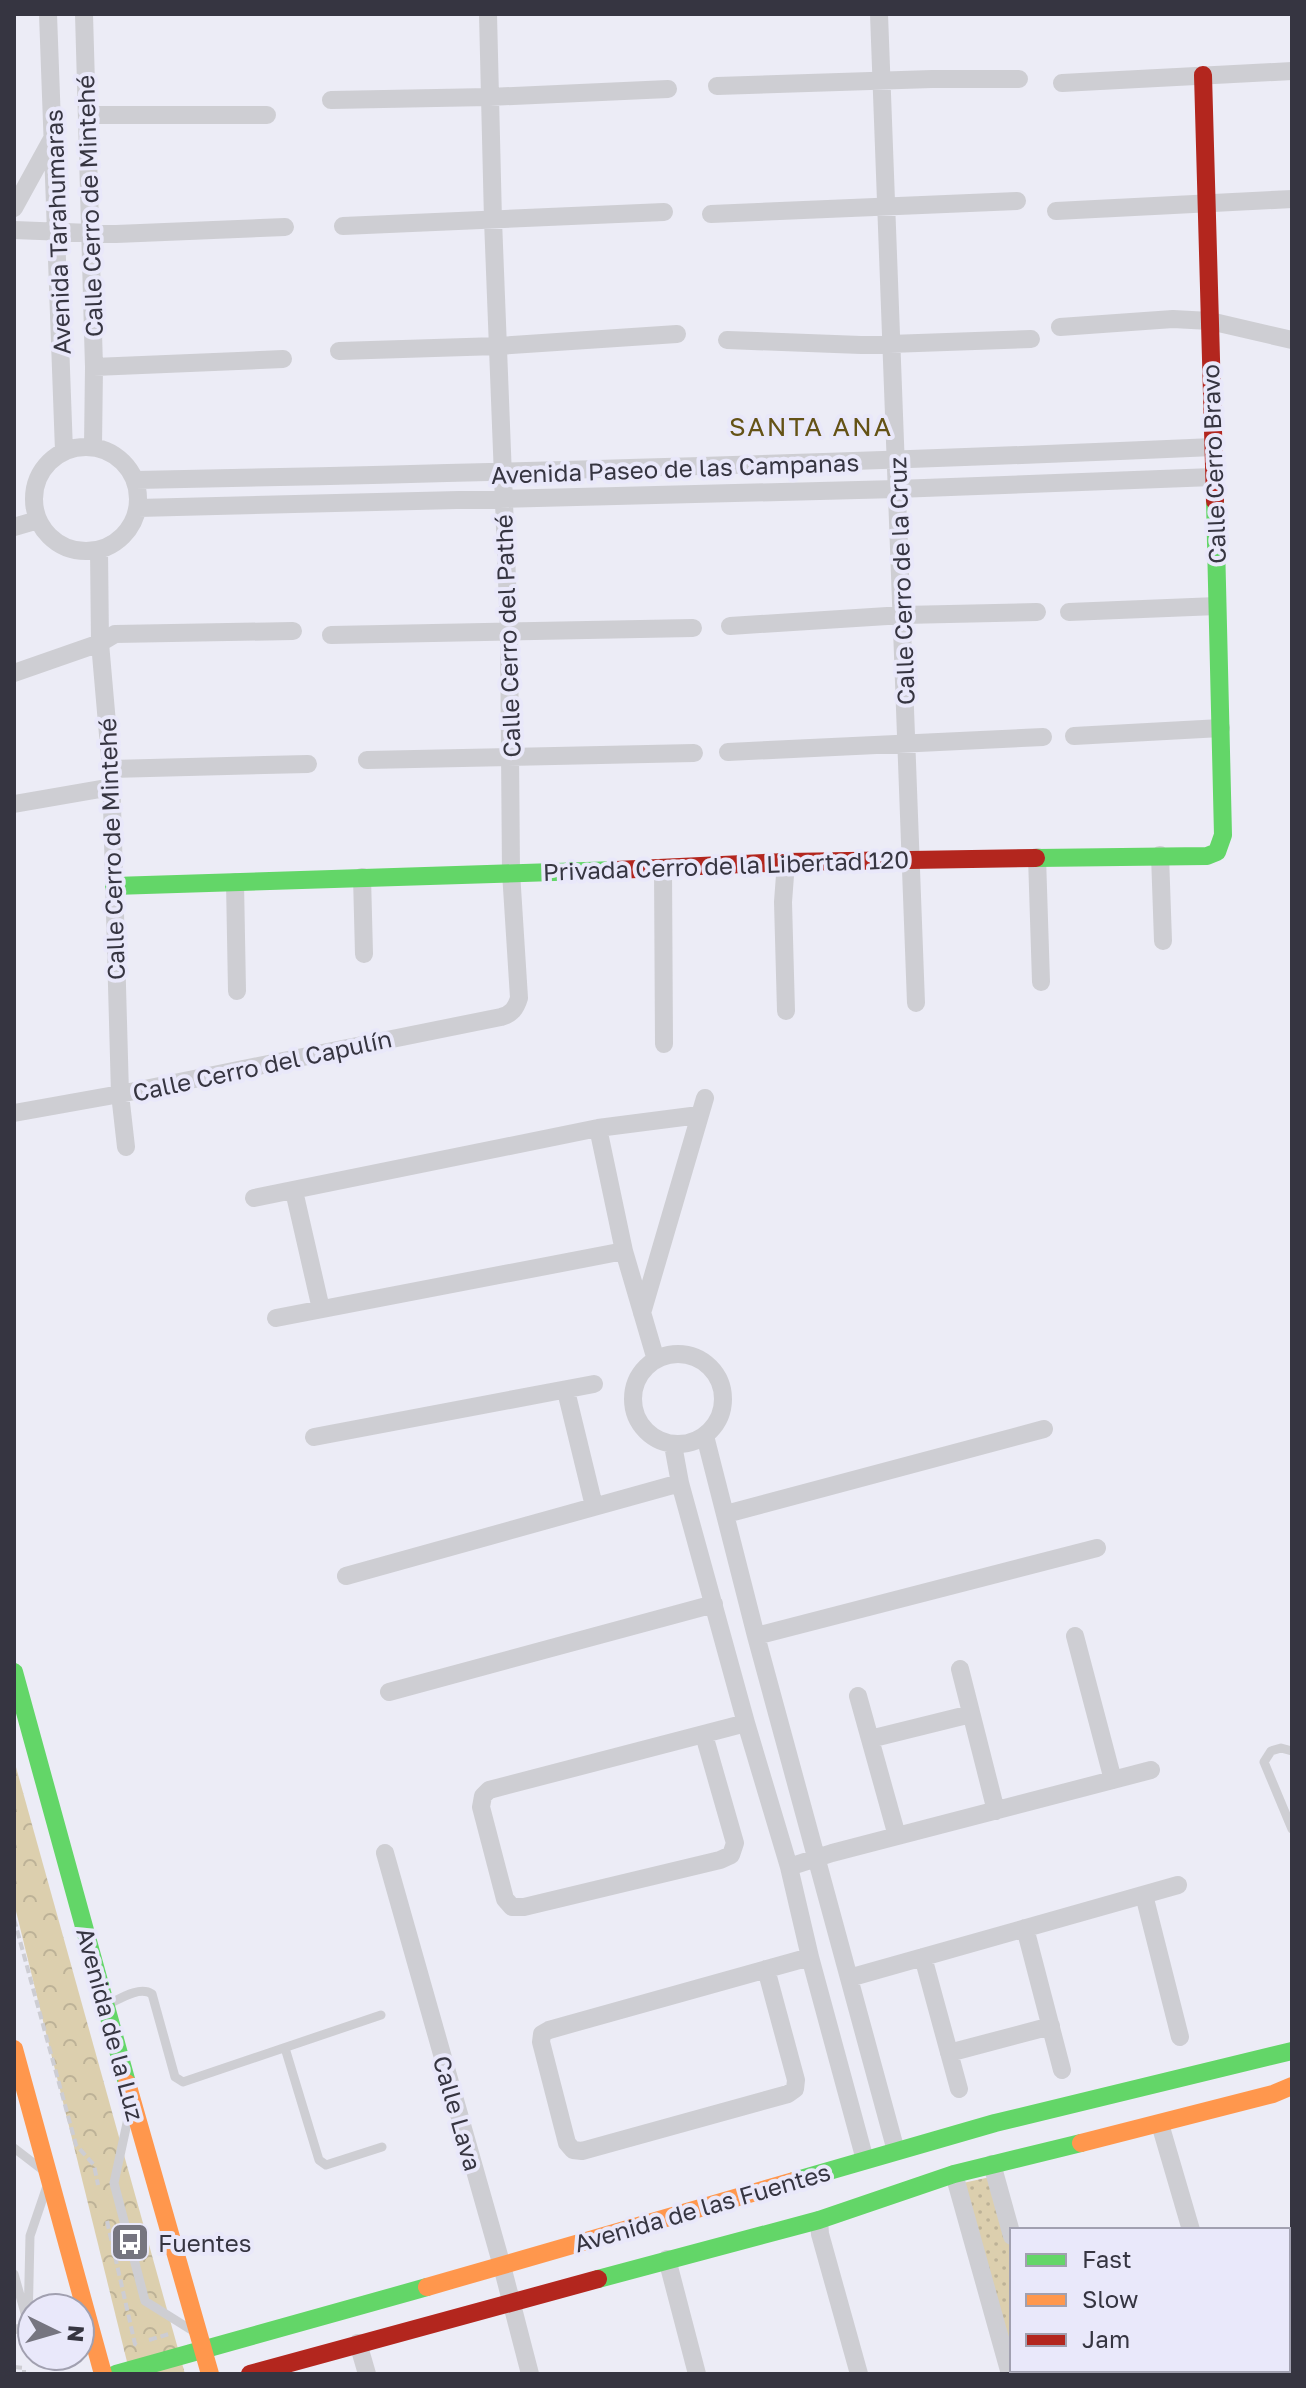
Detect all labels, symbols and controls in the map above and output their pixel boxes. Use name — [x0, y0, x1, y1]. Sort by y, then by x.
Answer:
street label: Calle Cerro de Mintehé — [70, 74, 108, 338]
street label: Avenida Tarahumaras — [38, 109, 76, 355]
street label: Calle Cerro Bravo — [1195, 364, 1231, 564]
district label: SANTA ANA — [729, 411, 893, 442]
street label: Avenida Paseo de las Campanas — [490, 447, 860, 489]
street label: Calle Cerro de la Cruz — [882, 456, 920, 706]
street label: Calle Cerro del Pathé — [488, 514, 526, 758]
street label: Calle Cerro de Mintehé — [92, 717, 130, 981]
street label: Privada Cerro de la Libertad 120 — [543, 844, 909, 886]
street label: Calle Cerro del Capulín — [130, 1023, 394, 1107]
street label: Avenida de la Luz — [71, 1924, 151, 2124]
street label: Calle Lava — [428, 2052, 488, 2174]
street label: Avenida de las Fuentes — [571, 2157, 833, 2257]
bus stop icon: Fuentes — [109, 2221, 151, 2263]
place label: Fuentes — [158, 2228, 251, 2257]
legend — [1010, 2228, 1290, 2372]
text: Fast — [1082, 2244, 1132, 2273]
text: Slow — [1082, 2284, 1138, 2313]
north arrow — [16, 2292, 96, 2372]
text: N — [62, 2324, 91, 2343]
text: Jam — [1082, 2324, 1130, 2353]

